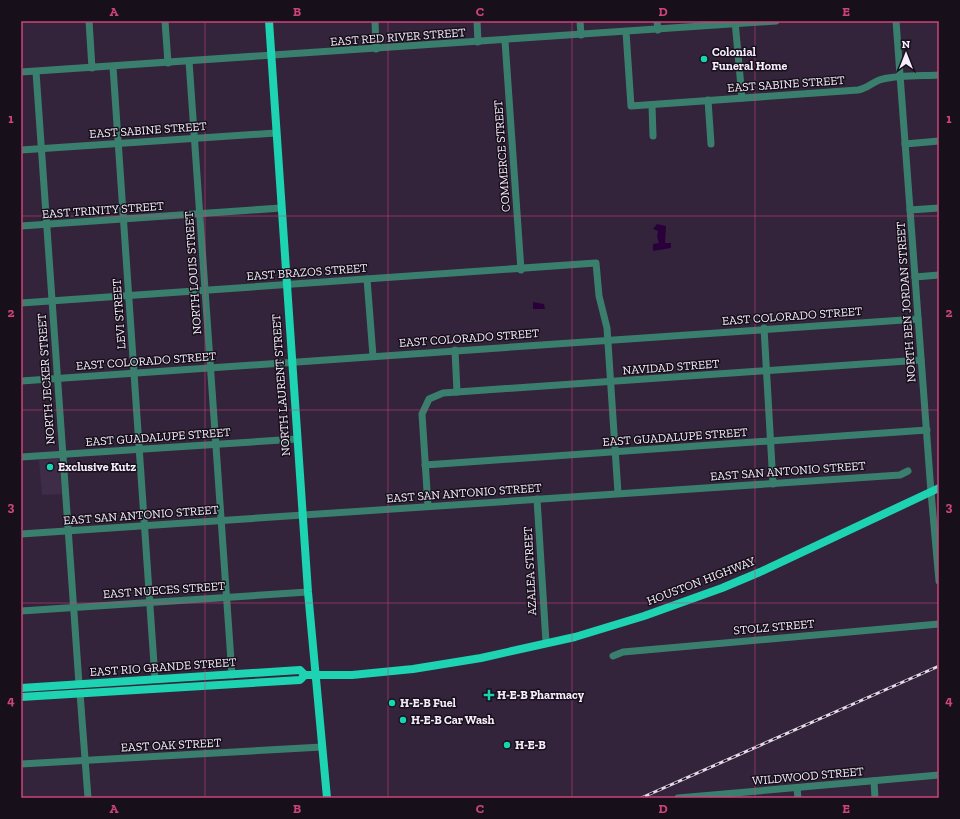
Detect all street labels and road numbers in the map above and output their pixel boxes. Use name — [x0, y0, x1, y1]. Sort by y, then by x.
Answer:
street label: EAST RED RIVER STREET — [330, 25, 467, 49]
street label: EAST SABINE STREET — [727, 73, 846, 95]
street label: COMMERCE STREET — [491, 99, 513, 212]
street label: EAST SABINE STREET — [89, 119, 208, 141]
street label: EAST TRINITY STREET — [41, 199, 165, 221]
street label: NORTH LOUIS STREET — [182, 210, 204, 335]
street label: NORTH BEN JORDAN STREET — [893, 221, 919, 383]
street label: EAST BRAZOS STREET — [246, 261, 368, 283]
street label: LEVI STREET — [110, 278, 128, 350]
street label: EAST COLORADO STREET — [721, 304, 863, 328]
street label: NORTH JECKER STREET — [34, 312, 58, 445]
street label: NORTH LAURENT STREET — [269, 313, 293, 456]
street label: EAST COLORADO STREET — [398, 326, 540, 350]
street label: EAST COLORADO STREET — [75, 349, 217, 373]
street label: NAVIDAD STREET — [622, 357, 720, 377]
street label: EAST GUADALUPE STREET — [85, 425, 232, 449]
street label: EAST GUADALUPE STREET — [602, 425, 749, 449]
street label: EAST SAN ANTONIO STREET — [710, 459, 867, 483]
street label: EAST SAN ANTONIO STREET — [386, 481, 543, 505]
street label: EAST SAN ANTONIO STREET — [63, 503, 220, 527]
street label: AZALEA STREET — [521, 526, 539, 616]
street label: HOUSTON HIGHWAY — [645, 554, 758, 608]
street label: EAST NUECES STREET — [102, 579, 226, 601]
street label: STOLZ STREET — [733, 616, 816, 638]
street label: EAST RIO GRANDE STREET — [89, 655, 237, 679]
street label: EAST OAK STREET — [120, 735, 222, 755]
street label: WILDWOOD STREET — [752, 764, 865, 788]

